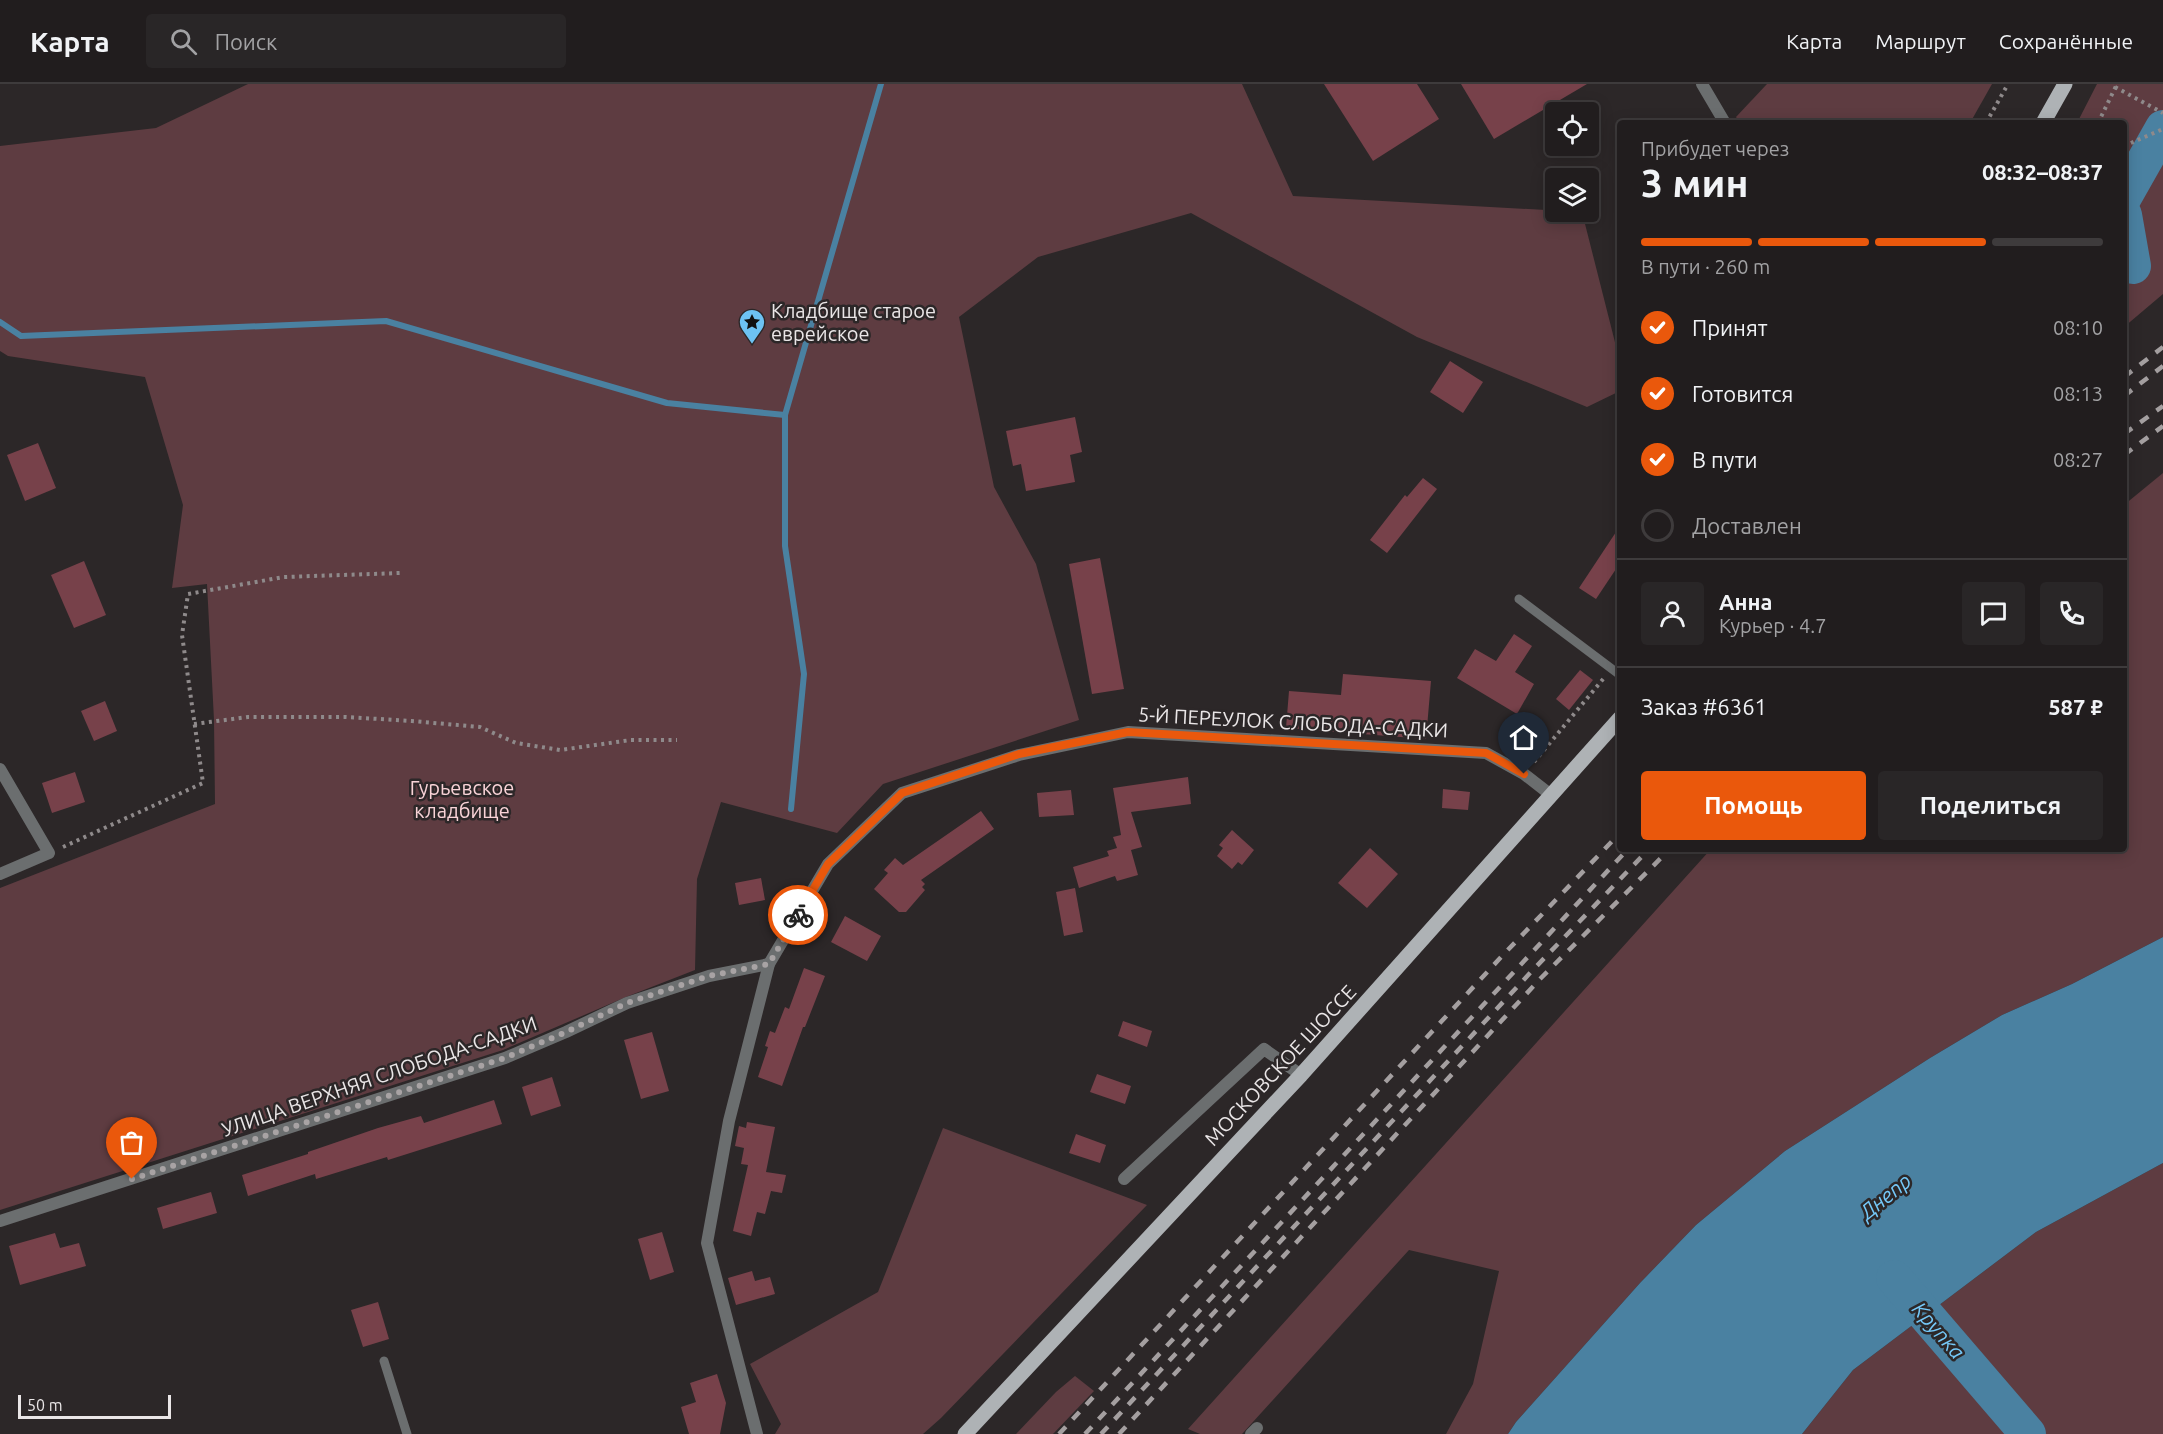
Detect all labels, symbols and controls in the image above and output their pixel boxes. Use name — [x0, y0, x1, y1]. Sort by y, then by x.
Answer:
search box — [146, 14, 566, 68]
icon: search — [167, 25, 200, 58]
text: Карта — [30, 26, 110, 57]
text: Поиск — [215, 29, 277, 54]
text: Карта — [1786, 29, 1842, 53]
text: Маршрут — [1875, 29, 1966, 53]
text: Сохранённые — [1999, 29, 2133, 53]
map controls — [1545, 102, 1599, 222]
button: locate — [1545, 102, 1599, 156]
text: Прибудет через — [1641, 137, 1789, 160]
text: 08:32–08:37 — [1982, 159, 2103, 184]
text: 3 мин — [1641, 161, 1749, 204]
button: layers — [1545, 168, 1599, 222]
text: В пути · 260 m — [1641, 255, 1770, 278]
place label: Кладбище старое еврейское — [771, 299, 936, 345]
place icon: Кладбище старое еврейское — [737, 307, 767, 345]
icon: check — [1641, 311, 1674, 344]
text: Принят — [1692, 315, 1768, 340]
text: 08:10 — [2053, 316, 2103, 339]
icon: check — [1641, 377, 1674, 410]
text: Готовится — [1692, 381, 1793, 406]
text: 08:13 — [2053, 382, 2103, 405]
icon: check — [1641, 443, 1674, 476]
text: В пути — [1692, 447, 1758, 472]
text: 08:27 — [2053, 448, 2103, 471]
text: Доставлен — [1692, 513, 1802, 538]
button: person — [1641, 582, 1704, 645]
button: chat — [1962, 582, 2025, 645]
button: phone — [2040, 582, 2103, 645]
text: Анна — [1719, 589, 1772, 614]
text: Курьер · 4.7 — [1719, 614, 1826, 637]
text: Заказ #6361 — [1641, 694, 1767, 719]
text: 587 ₽ — [2048, 694, 2103, 719]
street label: 5-Й ПЕРЕУЛОК СЛОБОДА-САДКИ — [1137, 702, 1449, 742]
pin — [1498, 712, 1549, 774]
icon: home — [1507, 721, 1540, 754]
button: Помощь — [1641, 771, 1866, 840]
button: Поделиться — [1878, 771, 2103, 840]
park label: Гурьевское кладбище — [410, 776, 514, 822]
courier — [768, 885, 828, 945]
icon: bike — [782, 899, 815, 932]
street label: МОСКОВСКОЕ ШОССЕ — [1200, 980, 1360, 1150]
street label: УЛИЦА ВЕРХНЯЯ СЛОБОДА-САДКИ — [218, 1011, 540, 1141]
pin — [106, 1117, 157, 1179]
icon: bag — [115, 1126, 148, 1159]
water label: Днепр — [1853, 1168, 1916, 1225]
water label: Крупка — [1908, 1297, 1970, 1363]
scale bar — [18, 1392, 171, 1420]
text: 50 m — [27, 1396, 63, 1414]

